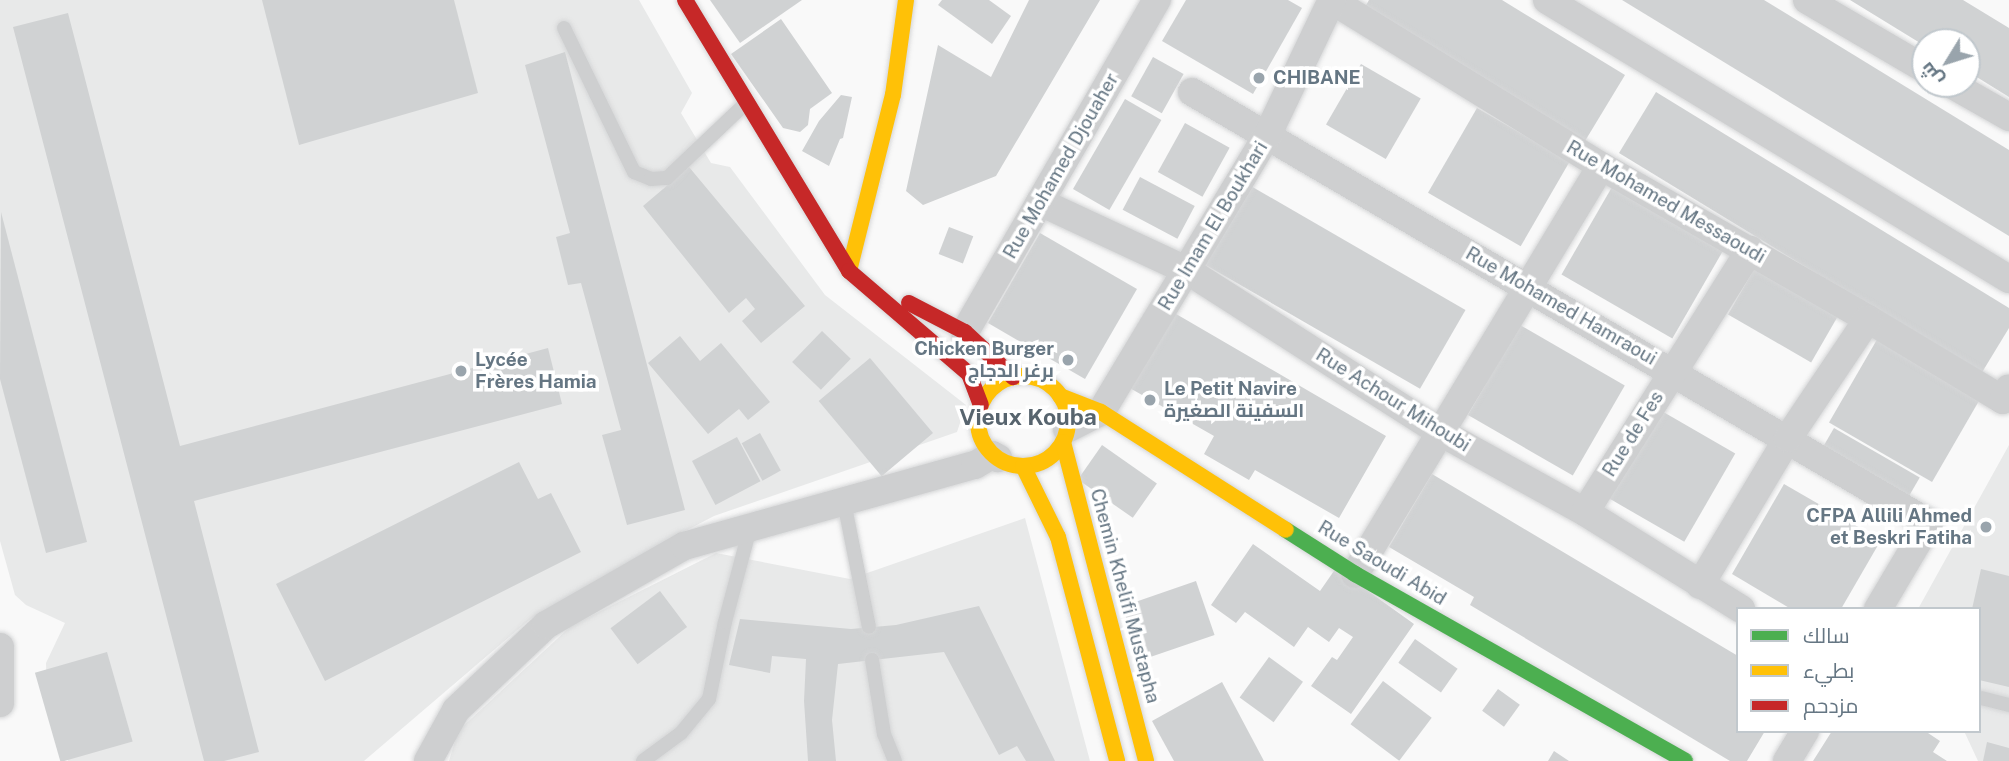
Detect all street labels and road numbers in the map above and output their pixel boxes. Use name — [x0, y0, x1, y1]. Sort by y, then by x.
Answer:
street label: Rue Mohamed Djouaher — [998, 69, 1124, 263]
street label: Rue Mohamed Messaoudi — [1562, 136, 1770, 268]
street label: Rue Imam El Boukhari — [1153, 137, 1273, 315]
street label: Rue Mohamed Hamraoui — [1461, 242, 1661, 370]
street label: Rue Achour Mihoubi — [1312, 343, 1474, 457]
street label: Rue de Fes — [1598, 387, 1668, 481]
street label: Chemin Khelifi Mustapha — [1085, 486, 1165, 706]
street label: Rue Saoudi Abid — [1314, 516, 1450, 610]

